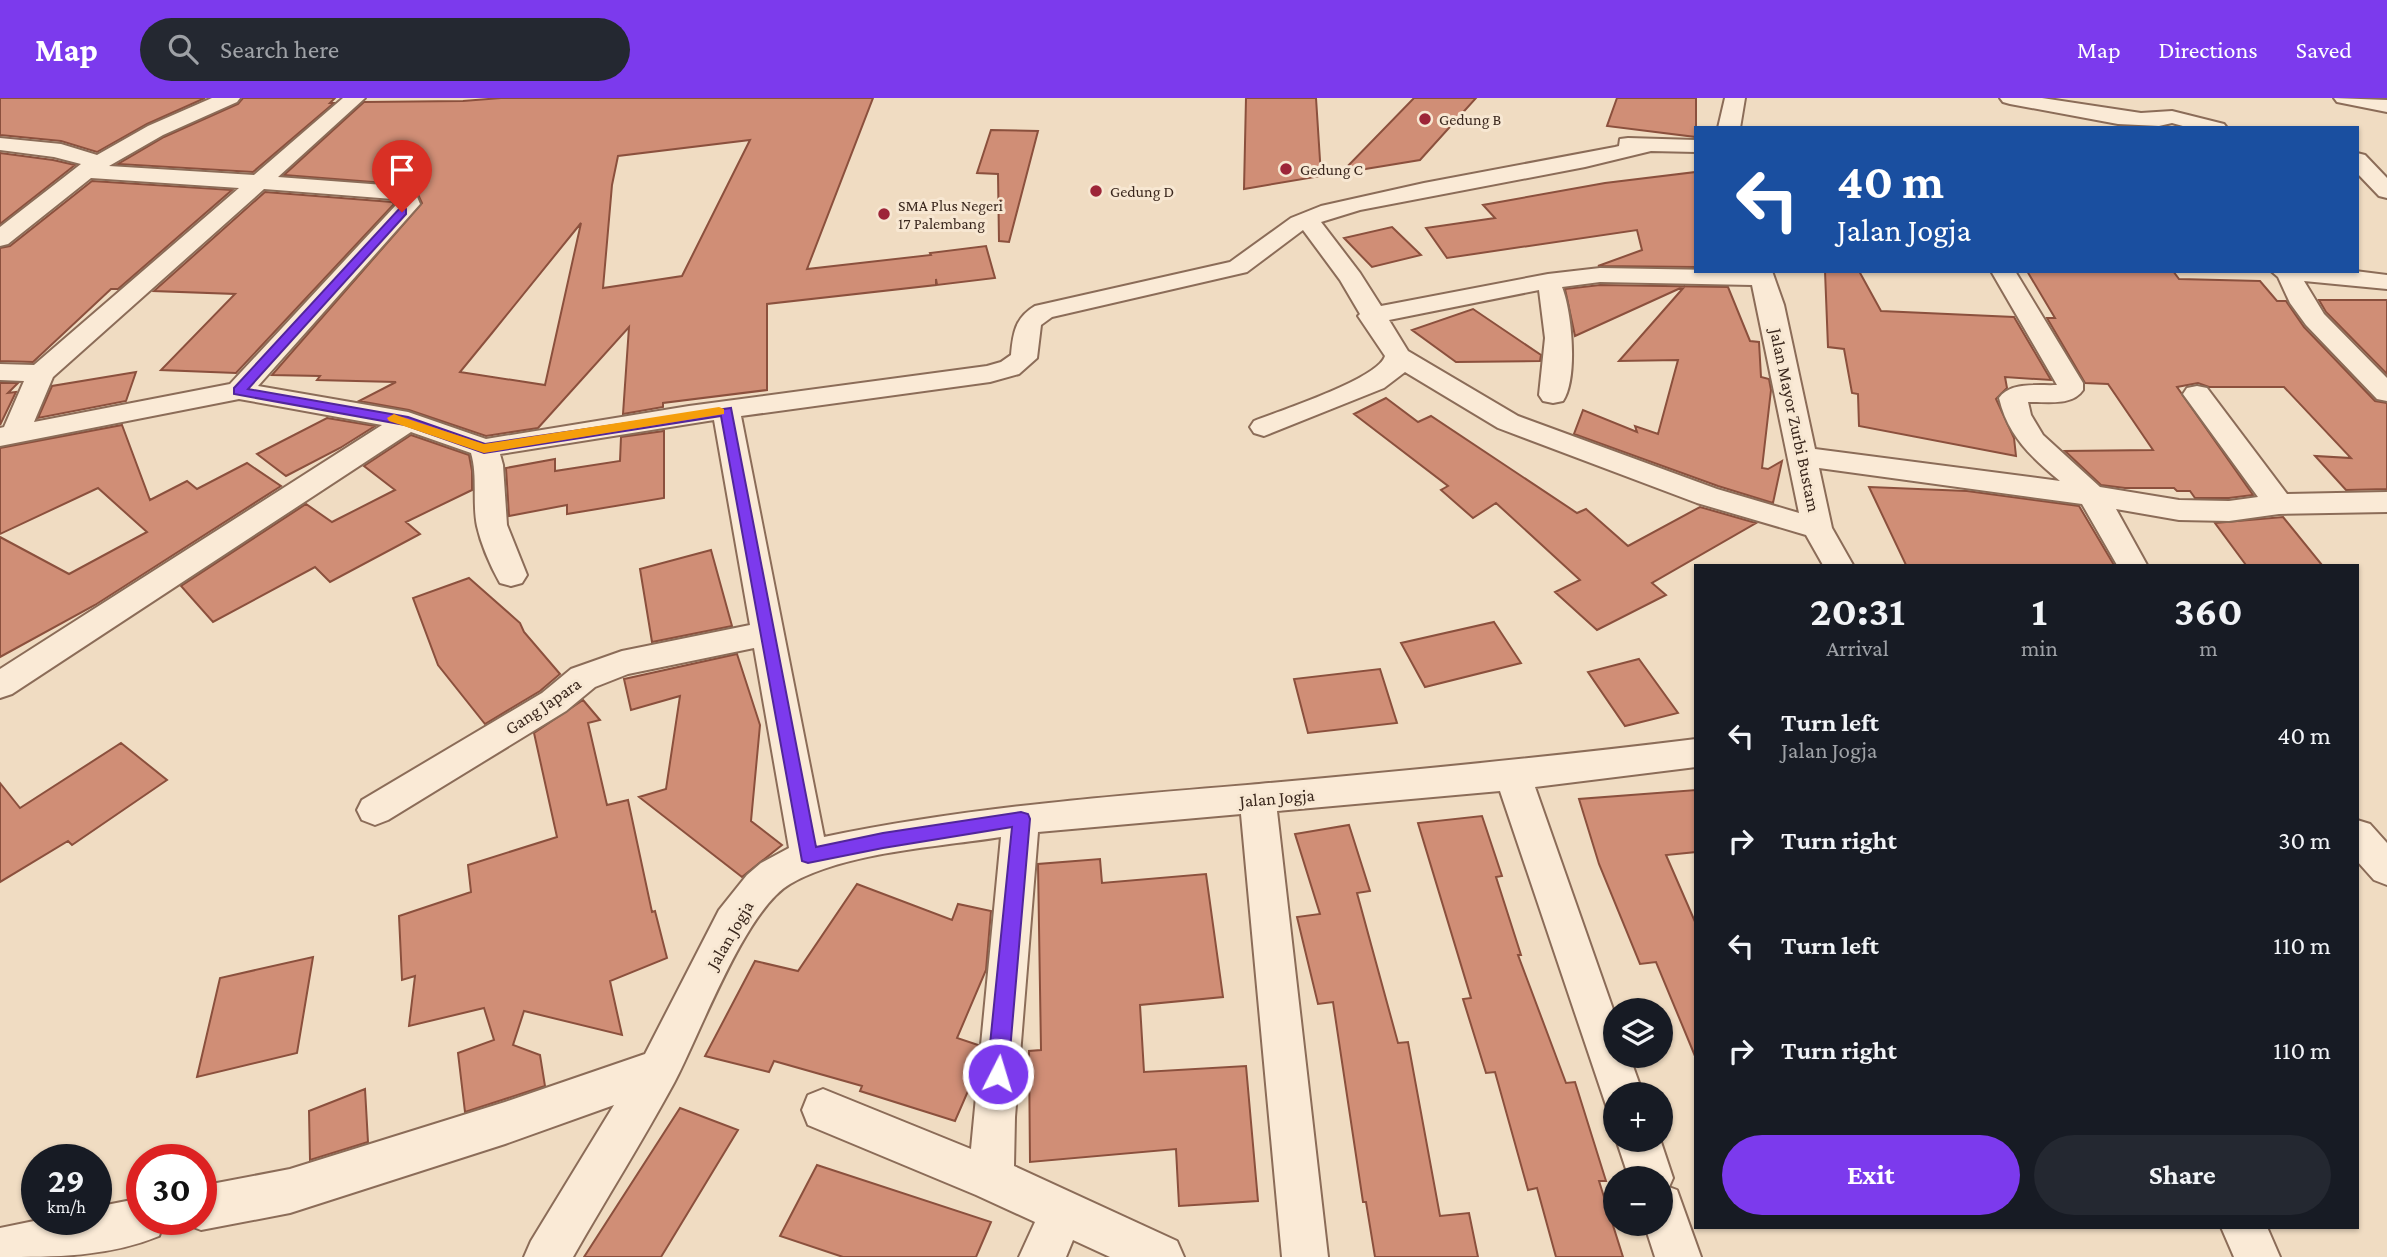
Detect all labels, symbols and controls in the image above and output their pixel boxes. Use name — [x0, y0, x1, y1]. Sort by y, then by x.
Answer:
search box — [140, 18, 630, 81]
icon: search — [164, 30, 202, 68]
text: Map — [35, 31, 98, 68]
text: Search here — [220, 35, 339, 64]
text: Map — [2077, 36, 2121, 63]
text: Directions — [2159, 36, 2258, 63]
text: Saved — [2296, 36, 2352, 63]
marker: Gedung B — [1417, 111, 1433, 127]
place label: Gedung B — [1439, 111, 1501, 129]
pin — [372, 140, 432, 212]
icon: arrive — [383, 151, 421, 189]
icon: left — [1722, 154, 1813, 245]
text: 40 m — [1837, 154, 1944, 209]
marker: Gedung C — [1278, 161, 1294, 177]
place label: Gedung C — [1300, 161, 1363, 179]
marker: Gedung D — [1088, 183, 1104, 199]
place label: Gedung D — [1110, 183, 1174, 201]
place label: SMA Plus Negeri 17 Palembang — [898, 197, 1003, 233]
marker: SMA Plus Negeri 17 Palembang — [876, 206, 892, 222]
text: Jalan Jogja — [1837, 212, 1971, 248]
street label: Jalan Mayor Zurbi Bustam — [1765, 324, 1824, 514]
text: 20:31 — [1810, 587, 1905, 634]
text: 1 — [2032, 587, 2047, 634]
text: 360 — [2174, 587, 2243, 634]
text: Arrival — [1826, 635, 1889, 661]
text: min — [2021, 635, 2058, 661]
text: m — [2199, 635, 2218, 661]
street label: Gang Japara — [501, 673, 585, 739]
text: Turn left — [1781, 708, 1879, 737]
icon: left — [1722, 717, 1760, 755]
text: 40 m — [2277, 721, 2331, 750]
text: Jalan Jogja — [1781, 737, 1877, 763]
street label: Jalan Jogja — [1237, 785, 1316, 812]
icon: right — [1722, 822, 1760, 860]
text: Turn right — [1781, 826, 1897, 855]
text: 30 m — [2278, 826, 2331, 855]
street label: Jalan Jogja — [701, 897, 758, 975]
icon: left — [1722, 927, 1760, 965]
text: Turn left — [1781, 931, 1879, 960]
text: 110 m — [2273, 931, 2331, 960]
map controls — [1603, 998, 1673, 1236]
button: layers — [1603, 998, 1673, 1068]
icon: right — [1722, 1032, 1760, 1070]
text: Turn right — [1781, 1036, 1897, 1065]
text: 110 m — [2273, 1036, 2331, 1065]
position arrow — [961, 1037, 1035, 1111]
button: + — [1603, 1082, 1673, 1152]
button: Exit — [1722, 1135, 2020, 1215]
button: Share — [2034, 1135, 2331, 1215]
speed limit sign: 30 — [126, 1144, 217, 1235]
text: 29 — [48, 1161, 85, 1200]
button: − — [1603, 1166, 1673, 1236]
text: km/h — [47, 1197, 86, 1217]

